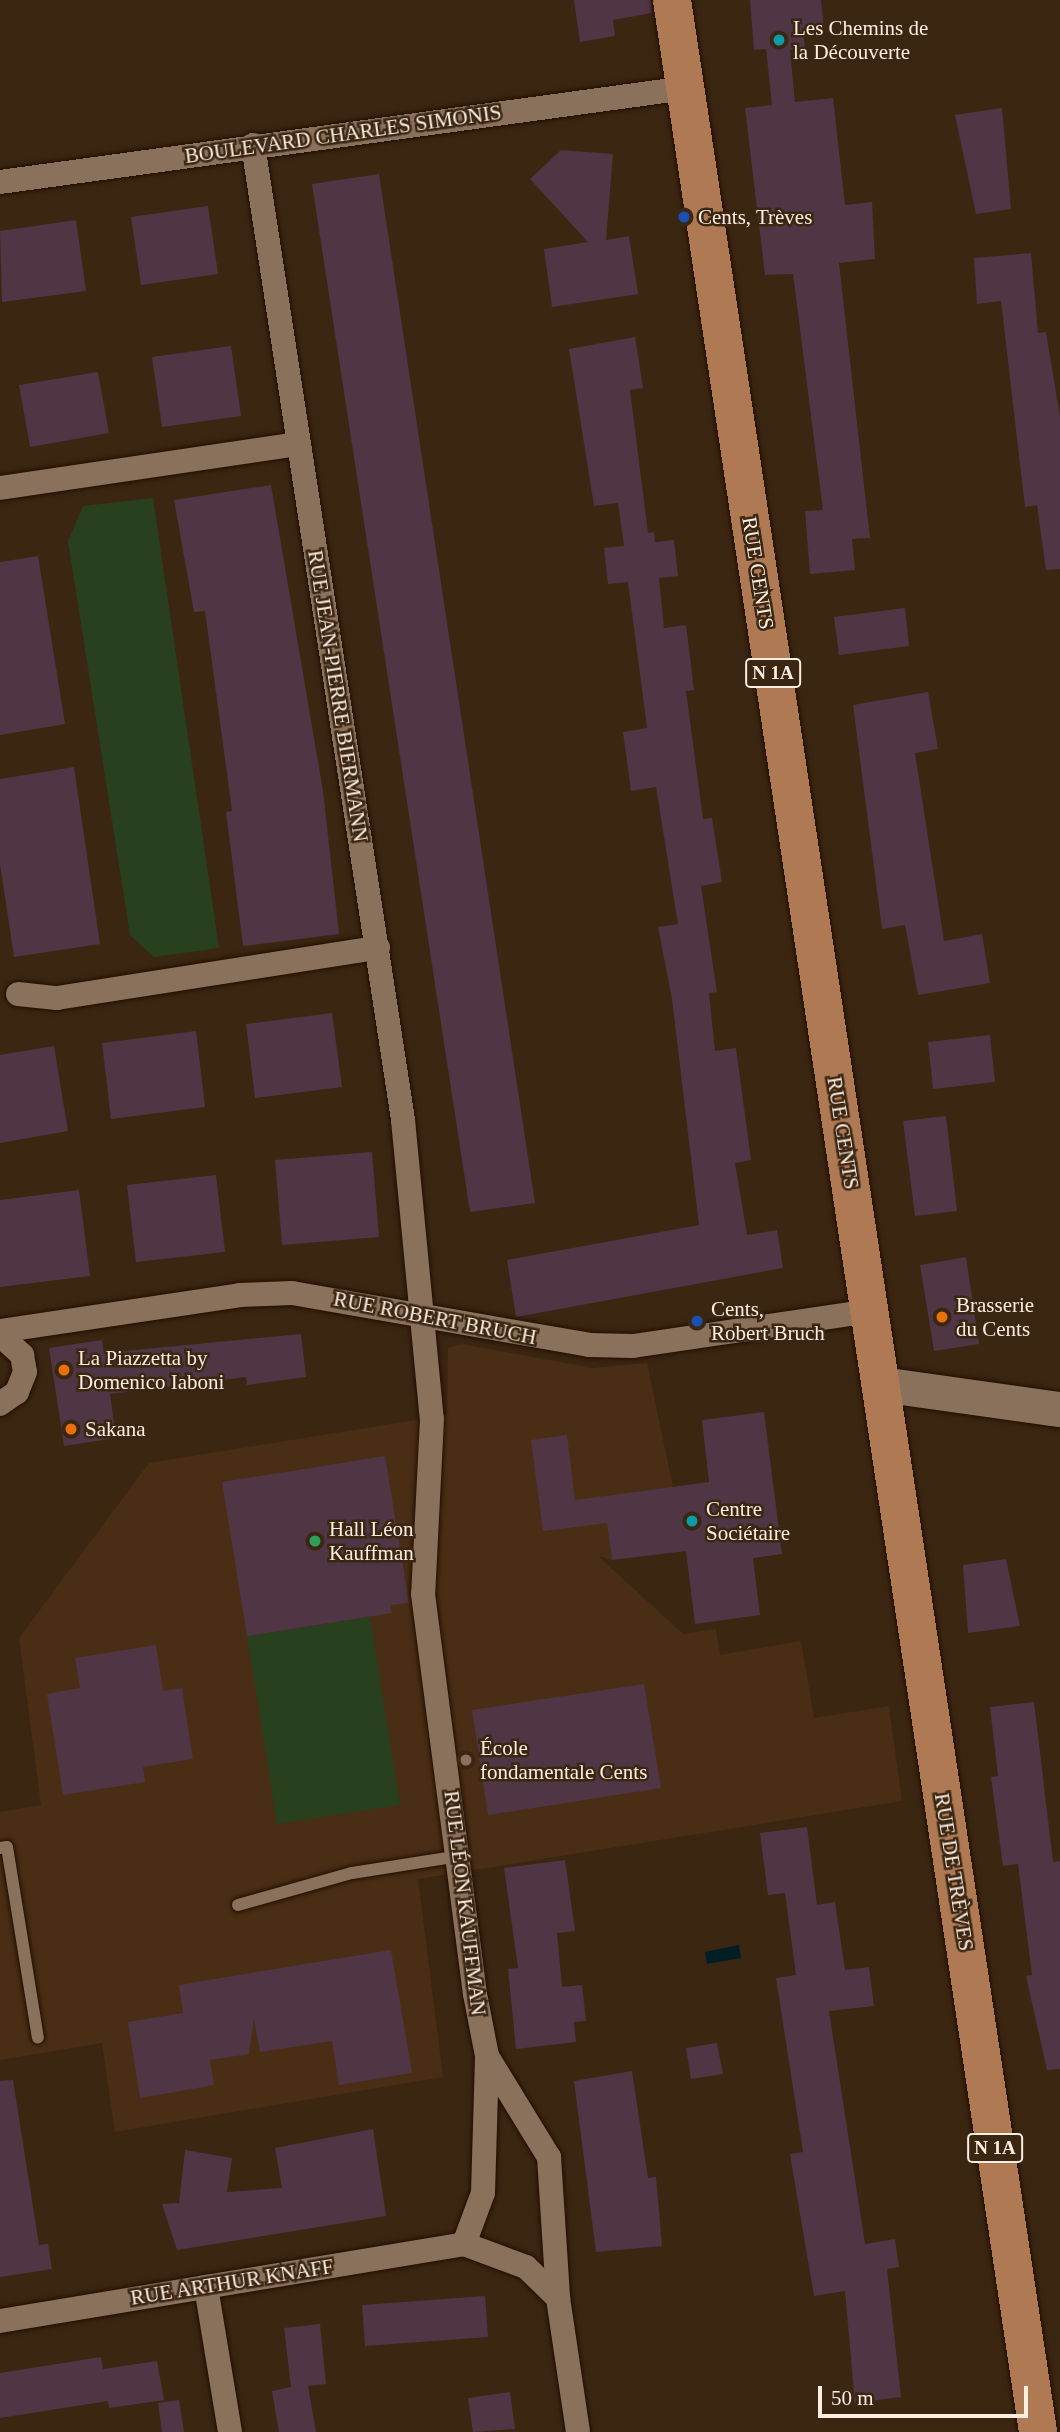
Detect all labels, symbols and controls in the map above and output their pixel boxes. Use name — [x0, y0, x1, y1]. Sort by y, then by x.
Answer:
place label: Les Chemins de la Découverte — [793, 15, 928, 65]
marker: Les Chemins de la Découverte — [771, 32, 787, 48]
street label: BOULEVARD CHARLES SIMONIS — [183, 99, 503, 169]
place label: Cents, Trèves — [698, 204, 813, 230]
marker: Cents, Trèves — [676, 209, 692, 225]
street label: RUE CENTS — [737, 515, 779, 631]
street label: RUE JEAN-PIERRE BIERMANN — [302, 548, 374, 844]
road number: N 1A — [745, 658, 801, 688]
street label: RUE CENTS — [822, 1075, 864, 1191]
street label: RUE ROBERT BRUCH — [331, 1286, 539, 1350]
place label: Brasserie du Cents — [956, 1292, 1034, 1342]
place label: Cents, Robert Bruch — [711, 1296, 825, 1346]
marker: Brasserie du Cents — [934, 1309, 950, 1325]
marker: Cents, Robert Bruch — [689, 1313, 705, 1329]
place label: La Piazzetta by Domenico Iaboni — [78, 1345, 224, 1395]
marker: La Piazzetta by Domenico Iaboni — [56, 1362, 72, 1378]
place label: Sakana — [85, 1416, 146, 1442]
marker: Sakana — [63, 1421, 79, 1437]
place label: Centre Sociétaire — [706, 1496, 790, 1546]
marker: Centre Sociétaire — [684, 1513, 700, 1529]
place label: Hall Léon Kauffman — [329, 1516, 414, 1566]
marker: Hall Léon Kauffman — [307, 1533, 323, 1549]
place label: École fondamentale Cents — [480, 1735, 647, 1785]
marker: École fondamentale Cents — [458, 1752, 474, 1768]
street label: RUE LÉON KAUFFMAN — [439, 1789, 491, 2017]
street label: RUE DE TRÈVES — [929, 1791, 979, 1953]
road number: N 1A — [967, 2132, 1023, 2164]
street label: RUE ARTHUR KNAFF — [128, 2253, 336, 2311]
scale bar — [822, 2372, 1032, 2416]
text: 50 m — [831, 2386, 874, 2410]

